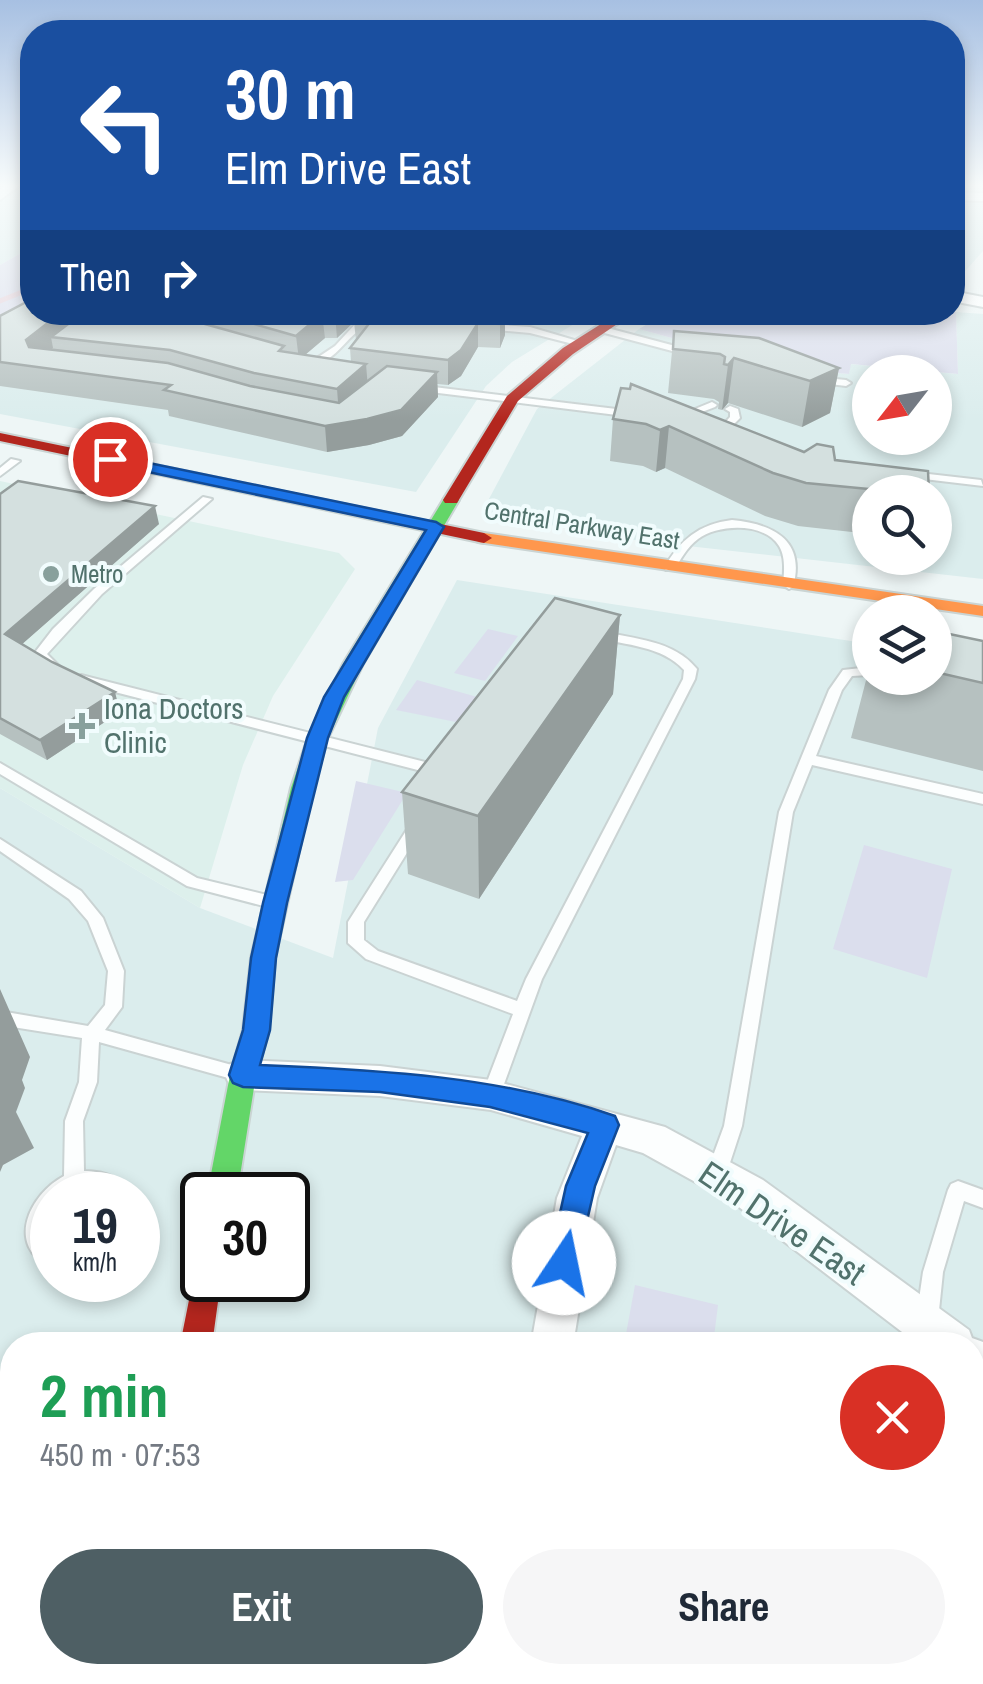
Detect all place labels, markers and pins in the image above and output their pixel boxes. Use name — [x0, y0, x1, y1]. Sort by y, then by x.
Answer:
pin — [68, 417, 153, 502]
place label: Metro — [71, 557, 123, 591]
marker: Metro — [40, 563, 62, 585]
place label: Iona Doctors Clinic — [104, 688, 243, 762]
marker: Iona Doctors Clinic — [69, 713, 95, 739]

